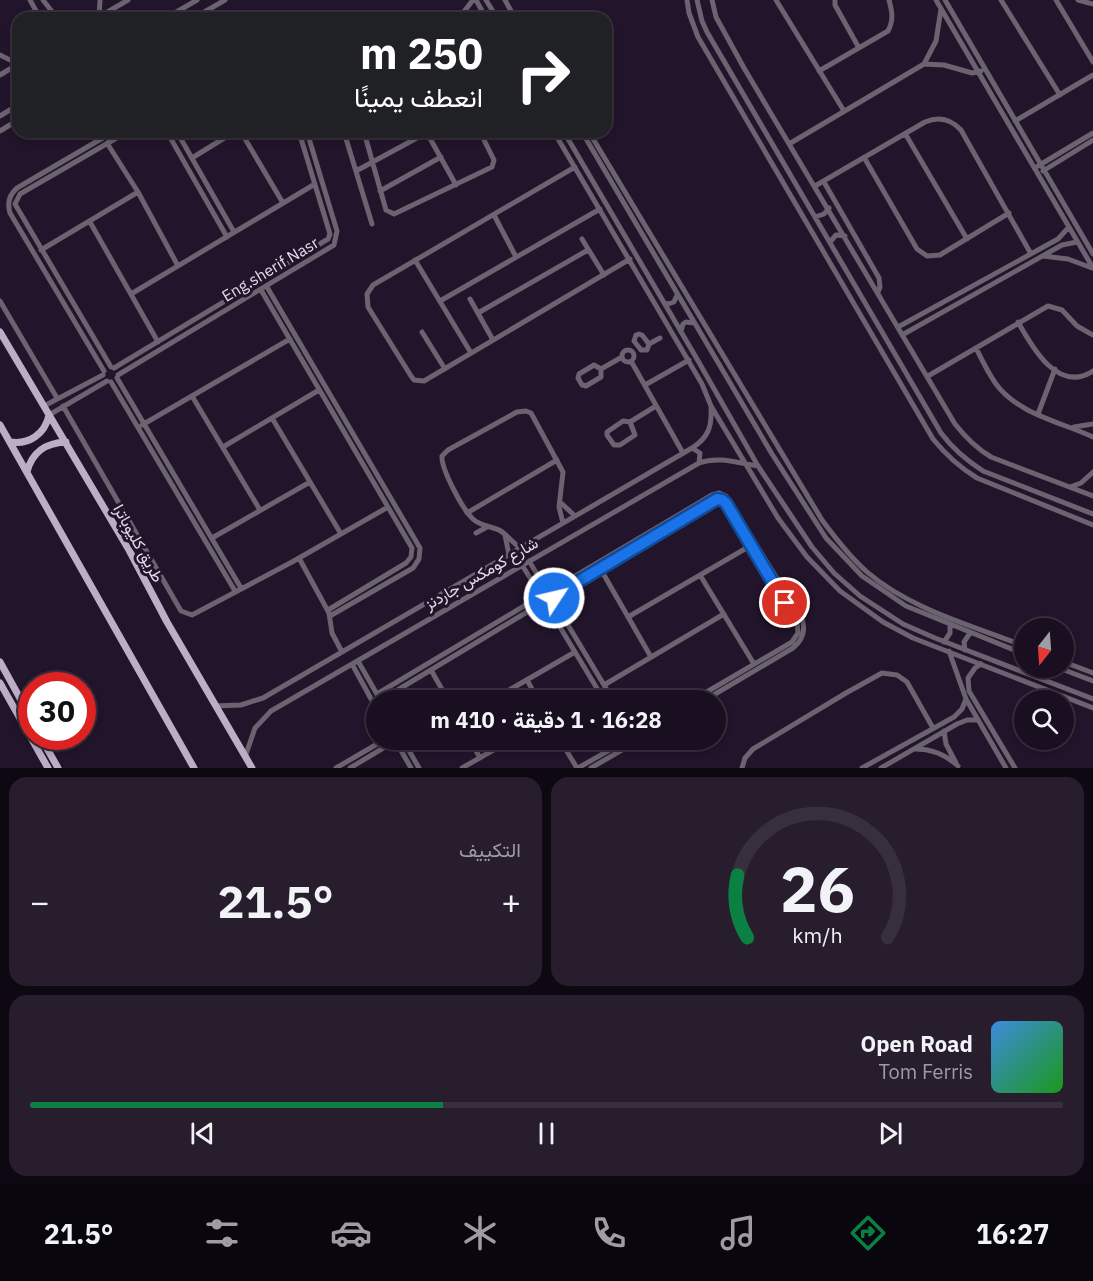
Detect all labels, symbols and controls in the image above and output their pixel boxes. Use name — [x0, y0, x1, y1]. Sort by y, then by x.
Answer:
text: 250 m — [360, 26, 483, 81]
icon: right — [504, 36, 582, 114]
text: انعطف يمينًا — [354, 79, 483, 114]
street label: Eng.sherif Nasr — [218, 232, 322, 306]
street label: طريق كليوباترا — [108, 500, 169, 586]
street label: شارع كومكس جاردنز — [420, 532, 542, 616]
position arrow — [522, 566, 586, 630]
pin — [759, 577, 810, 628]
icon: arrive — [768, 586, 801, 619]
north arrow — [1014, 618, 1074, 678]
map controls — [1014, 618, 1074, 750]
speed limit sign: 30 — [18, 672, 96, 750]
button: search — [1014, 690, 1074, 750]
text: 16:28 · 1 دقيقة · 410 m — [430, 705, 662, 734]
text: التكييف — [459, 836, 521, 863]
text: 26 — [780, 848, 855, 929]
text: 21.5° — [217, 872, 334, 930]
text: − — [30, 880, 50, 923]
text: + — [501, 880, 521, 923]
text: km/h — [792, 922, 843, 950]
text: Open Road — [860, 1029, 973, 1058]
text: Tom Ferris — [878, 1058, 973, 1085]
icon: previous — [186, 1117, 219, 1150]
icon: pause — [530, 1117, 563, 1150]
icon: next — [874, 1117, 907, 1150]
icon: filters — [201, 1212, 243, 1254]
icon: car — [330, 1212, 372, 1254]
icon: climate — [459, 1212, 501, 1254]
icon: phone — [588, 1212, 630, 1254]
icon: music — [717, 1212, 759, 1254]
icon: directions — [847, 1212, 889, 1254]
text: 21.5° — [44, 1216, 113, 1251]
text: 16:27 — [976, 1216, 1049, 1251]

